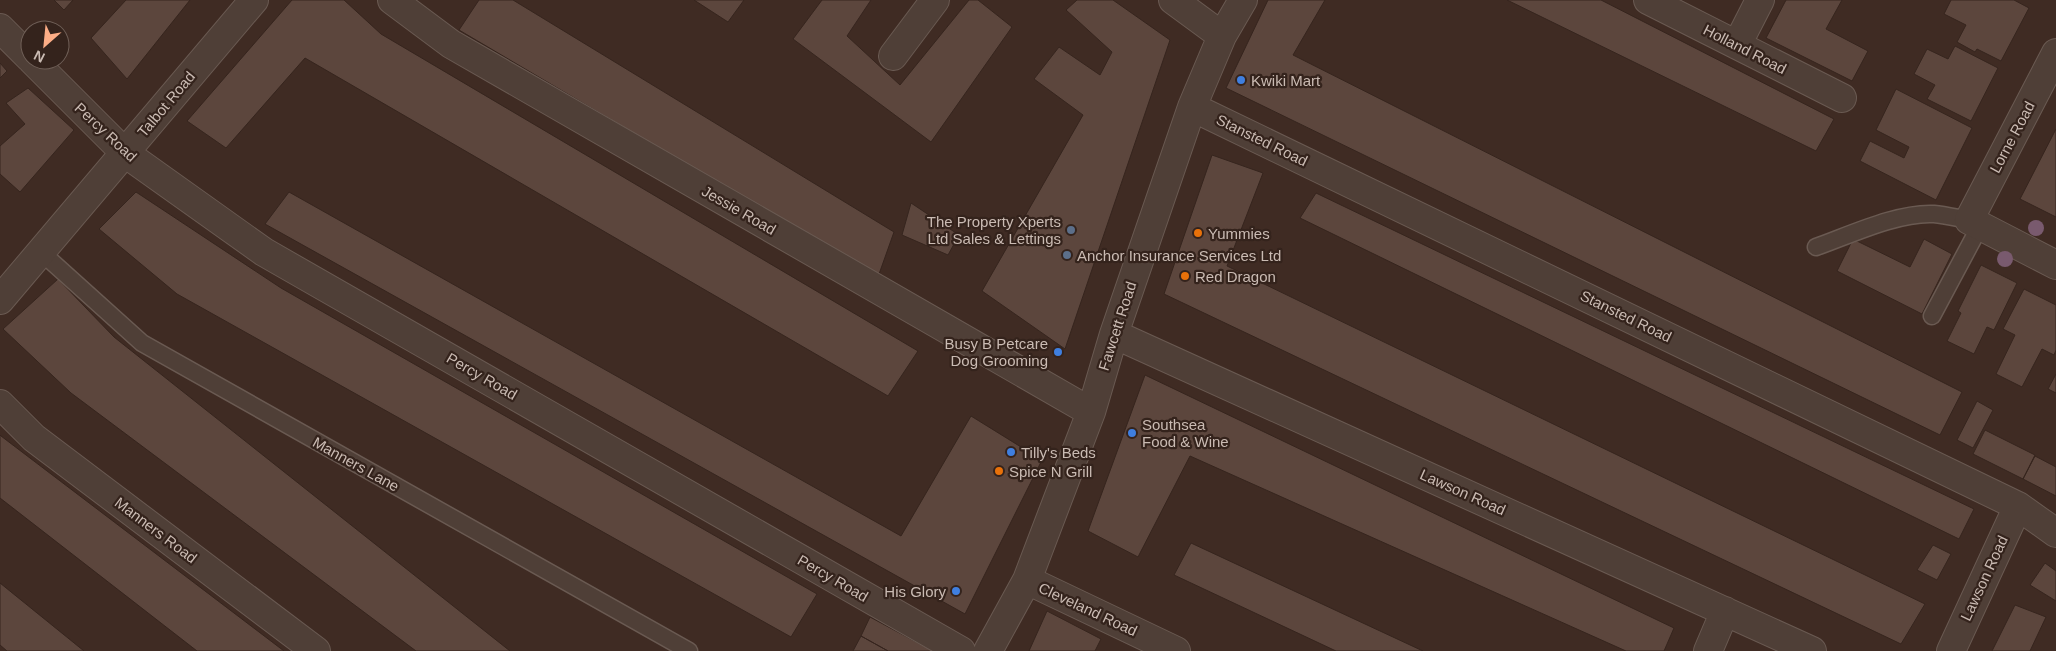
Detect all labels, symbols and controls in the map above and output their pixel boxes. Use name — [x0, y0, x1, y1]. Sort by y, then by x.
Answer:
north arrow — [20, 20, 70, 70]
street label: Holland Road — [1701, 21, 1789, 77]
text: N — [31, 47, 47, 66]
street label: Talbot Road — [134, 68, 198, 140]
place label: Kwiki Mart — [1251, 72, 1321, 89]
marker: Kwiki Mart — [1235, 74, 1247, 86]
street label: Lorne Road — [1986, 98, 2038, 176]
street label: Percy Road — [72, 99, 140, 165]
street label: Stansted Road — [1214, 111, 1310, 169]
street label: Jessie Road — [699, 182, 779, 238]
place label: The Property Xperts Ltd Sales & Lettings — [927, 213, 1061, 247]
marker: The Property Xperts Ltd Sales & Lettings — [1065, 224, 1077, 236]
place label: Yummies — [1208, 225, 1270, 242]
marker: Yummies — [1192, 227, 1204, 239]
place label: Anchor Insurance Services Ltd — [1077, 247, 1281, 264]
marker: Anchor Insurance Services Ltd — [1061, 249, 1073, 261]
place label: Red Dragon — [1195, 268, 1276, 285]
marker: Red Dragon — [1179, 270, 1191, 282]
street label: Fawcett Road — [1095, 279, 1139, 373]
street label: Stansted Road — [1578, 287, 1674, 345]
place label: Busy B Petcare Dog Grooming — [945, 335, 1048, 369]
marker: Busy B Petcare Dog Grooming — [1052, 346, 1064, 358]
street label: Percy Road — [444, 349, 520, 403]
place label: Southsea Food & Wine — [1142, 416, 1229, 450]
marker: Southsea Food & Wine — [1126, 427, 1138, 439]
street label: Manners Lane — [310, 433, 402, 495]
place label: Tilly's Beds — [1021, 444, 1096, 461]
marker: Tilly's Beds — [1005, 446, 1017, 458]
place label: Spice N Grill — [1009, 463, 1092, 480]
marker: Spice N Grill — [993, 465, 1005, 477]
street label: Lawson Road — [1418, 466, 1508, 518]
street label: Manners Road — [112, 494, 200, 566]
street label: Lawson Road — [1957, 533, 2011, 623]
street label: Percy Road — [795, 551, 871, 605]
street label: Cleveland Road — [1036, 579, 1140, 639]
place label: His Glory — [884, 583, 946, 600]
marker: His Glory — [950, 585, 962, 597]

